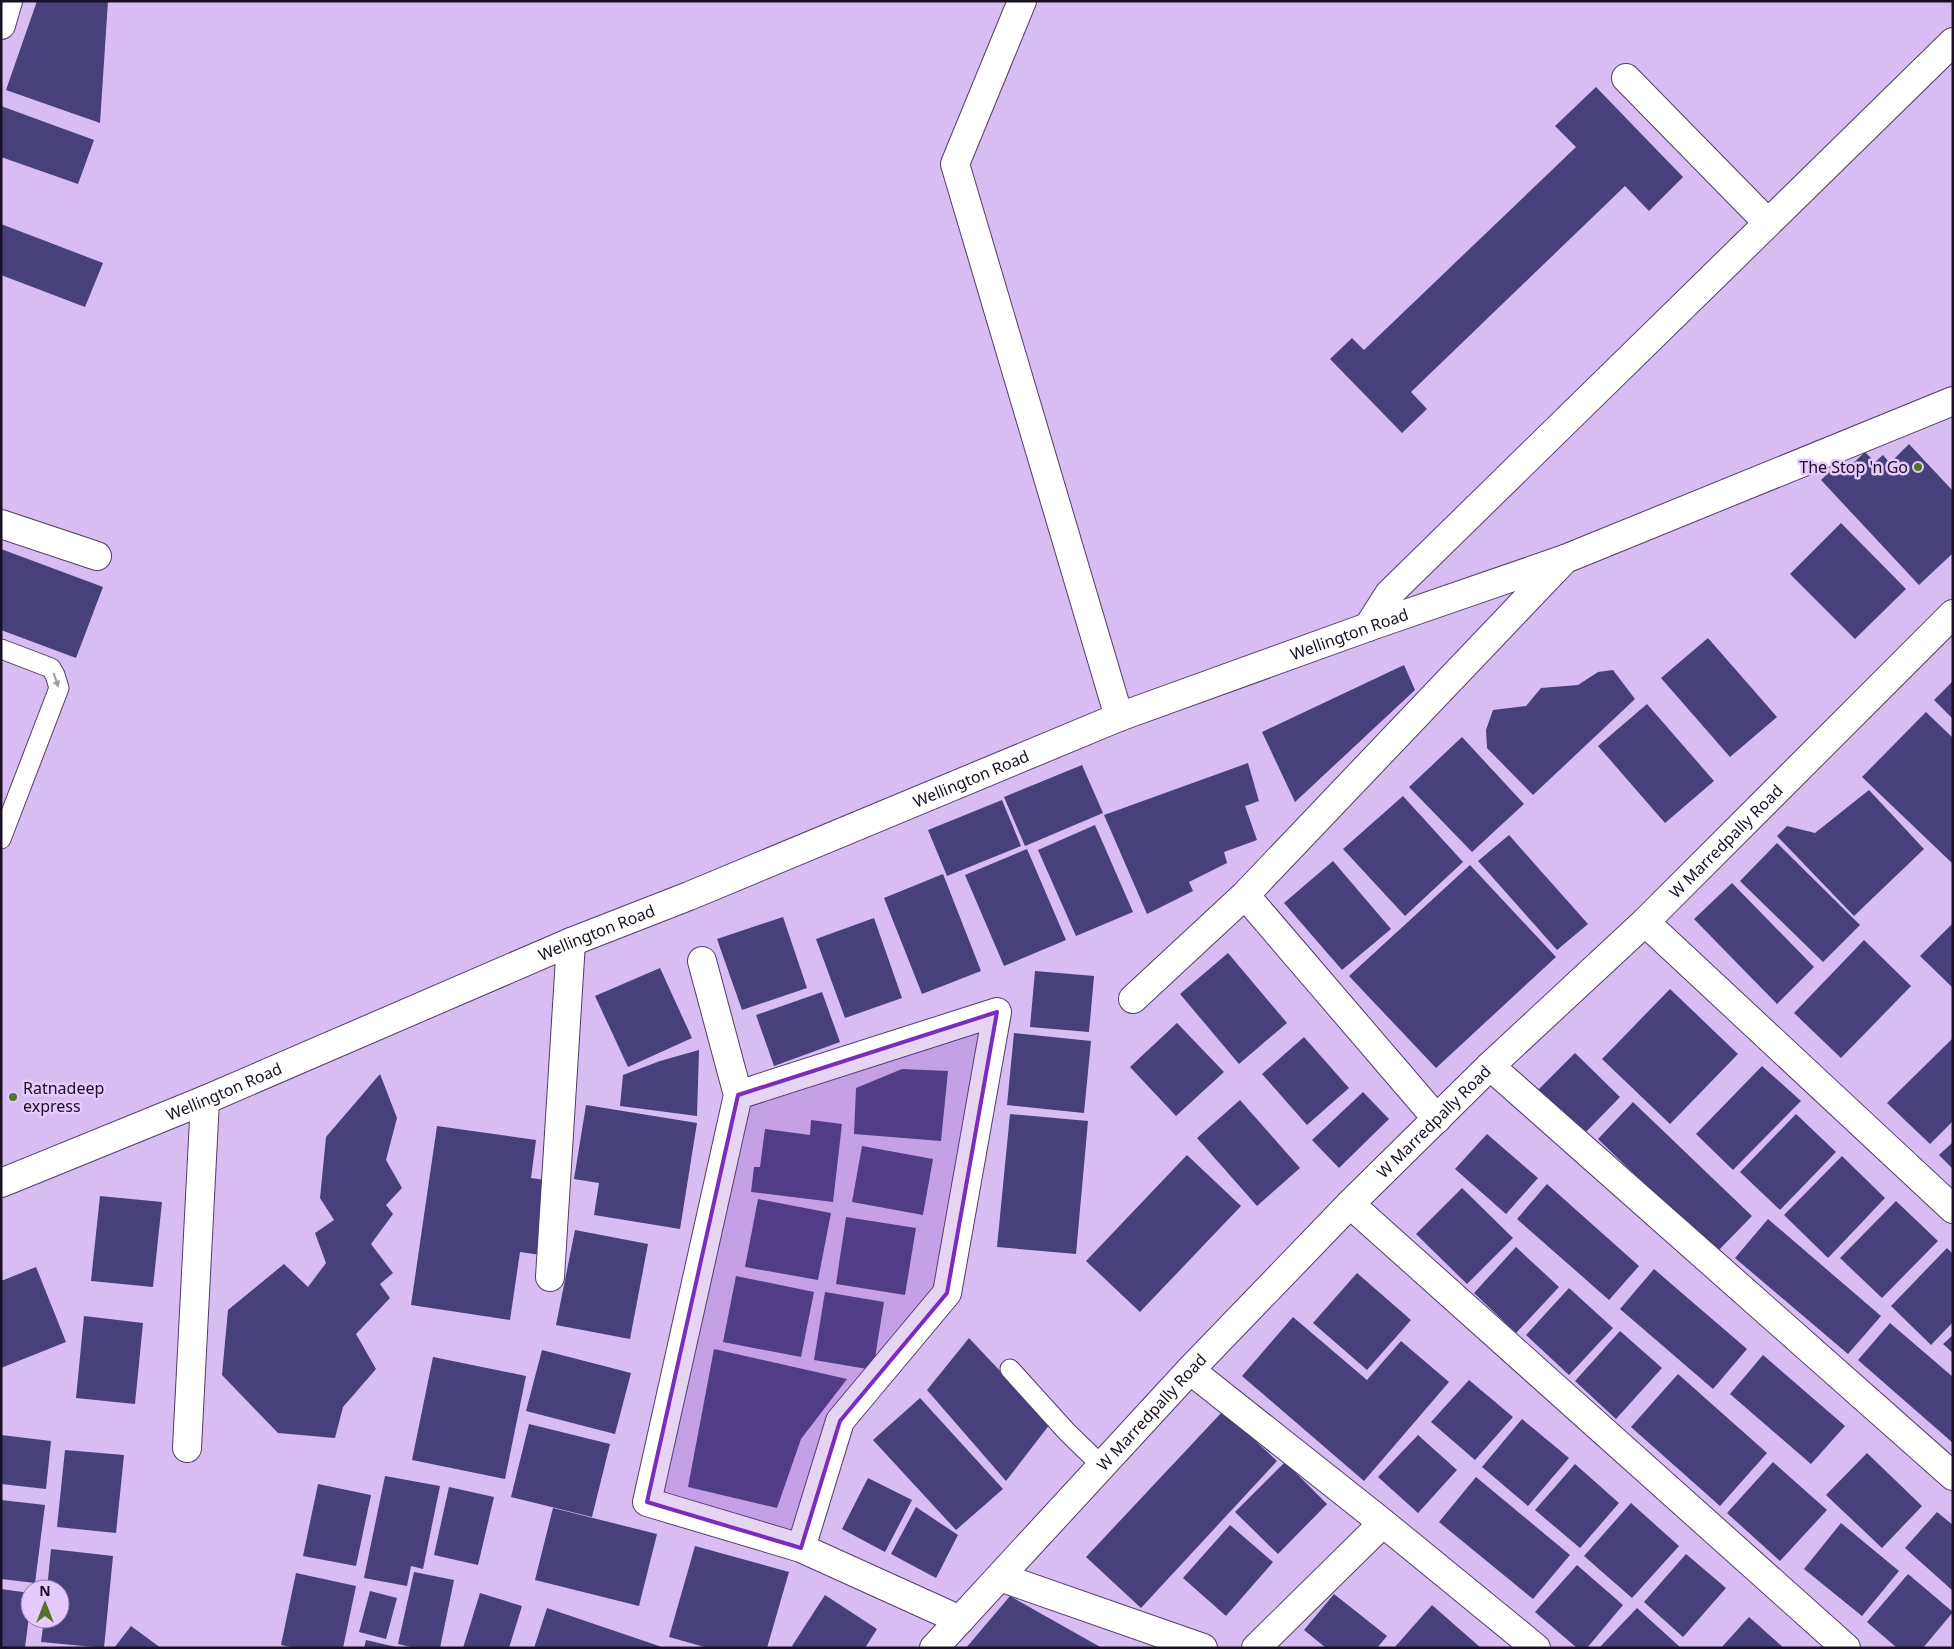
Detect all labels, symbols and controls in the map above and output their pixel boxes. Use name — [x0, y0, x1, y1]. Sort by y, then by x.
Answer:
place label: The Stop 'n Go — [1799, 456, 1908, 478]
marker: The Stop 'n Go — [1912, 461, 1924, 473]
street label: Wellington Road — [1287, 603, 1411, 665]
one-way arrow — [52, 673, 60, 688]
street label: Wellington Road — [910, 745, 1032, 813]
street label: W Marredpally Road — [1664, 780, 1787, 903]
street label: Wellington Road — [535, 899, 658, 966]
street label: Wellington Road — [163, 1057, 285, 1126]
street label: W Marredpally Road — [1372, 1060, 1496, 1183]
place label: Ratnadeep express — [23, 1077, 104, 1117]
marker: Ratnadeep express — [7, 1091, 19, 1103]
street label: W Marredpally Road — [1092, 1349, 1211, 1475]
north arrow — [20, 1579, 70, 1629]
text: N — [39, 1581, 51, 1600]

